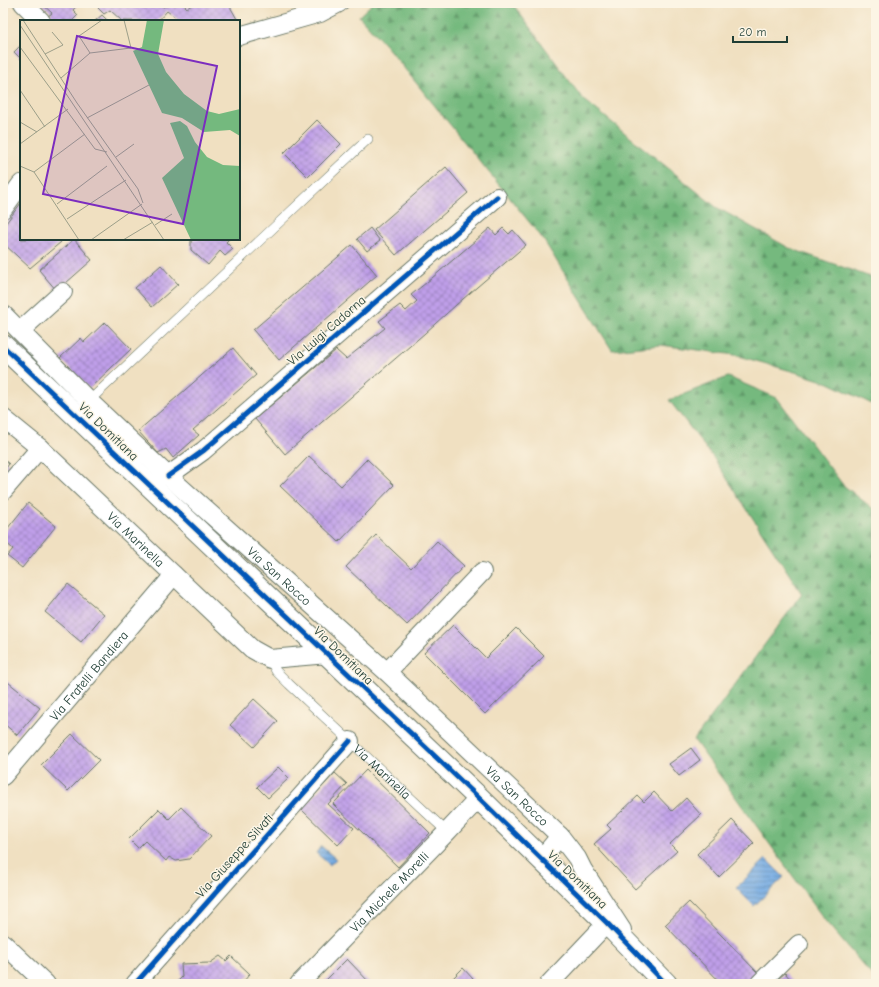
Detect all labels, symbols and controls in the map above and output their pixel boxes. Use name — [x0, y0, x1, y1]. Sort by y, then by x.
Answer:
scale bar — [733, 18, 787, 44]
inset map — [20, 20, 240, 240]
text: 20 m — [739, 25, 767, 39]
street label: Via Luigi Cadorna — [284, 292, 368, 368]
street label: Via Domitiana — [76, 399, 142, 463]
street label: Via Marinella — [104, 509, 167, 570]
street label: Via San Rocco — [244, 544, 314, 609]
street label: Via Domitiana — [311, 623, 377, 687]
street label: Via Fratelli Bandiera — [47, 628, 131, 724]
street label: Via Marinella — [350, 742, 414, 802]
street label: Via San Rocco — [483, 763, 552, 829]
street label: Via Giuseppe Silvati — [193, 810, 276, 900]
street label: Via Domitiana — [545, 847, 611, 911]
street label: Via Michele Morelli — [347, 849, 432, 935]

